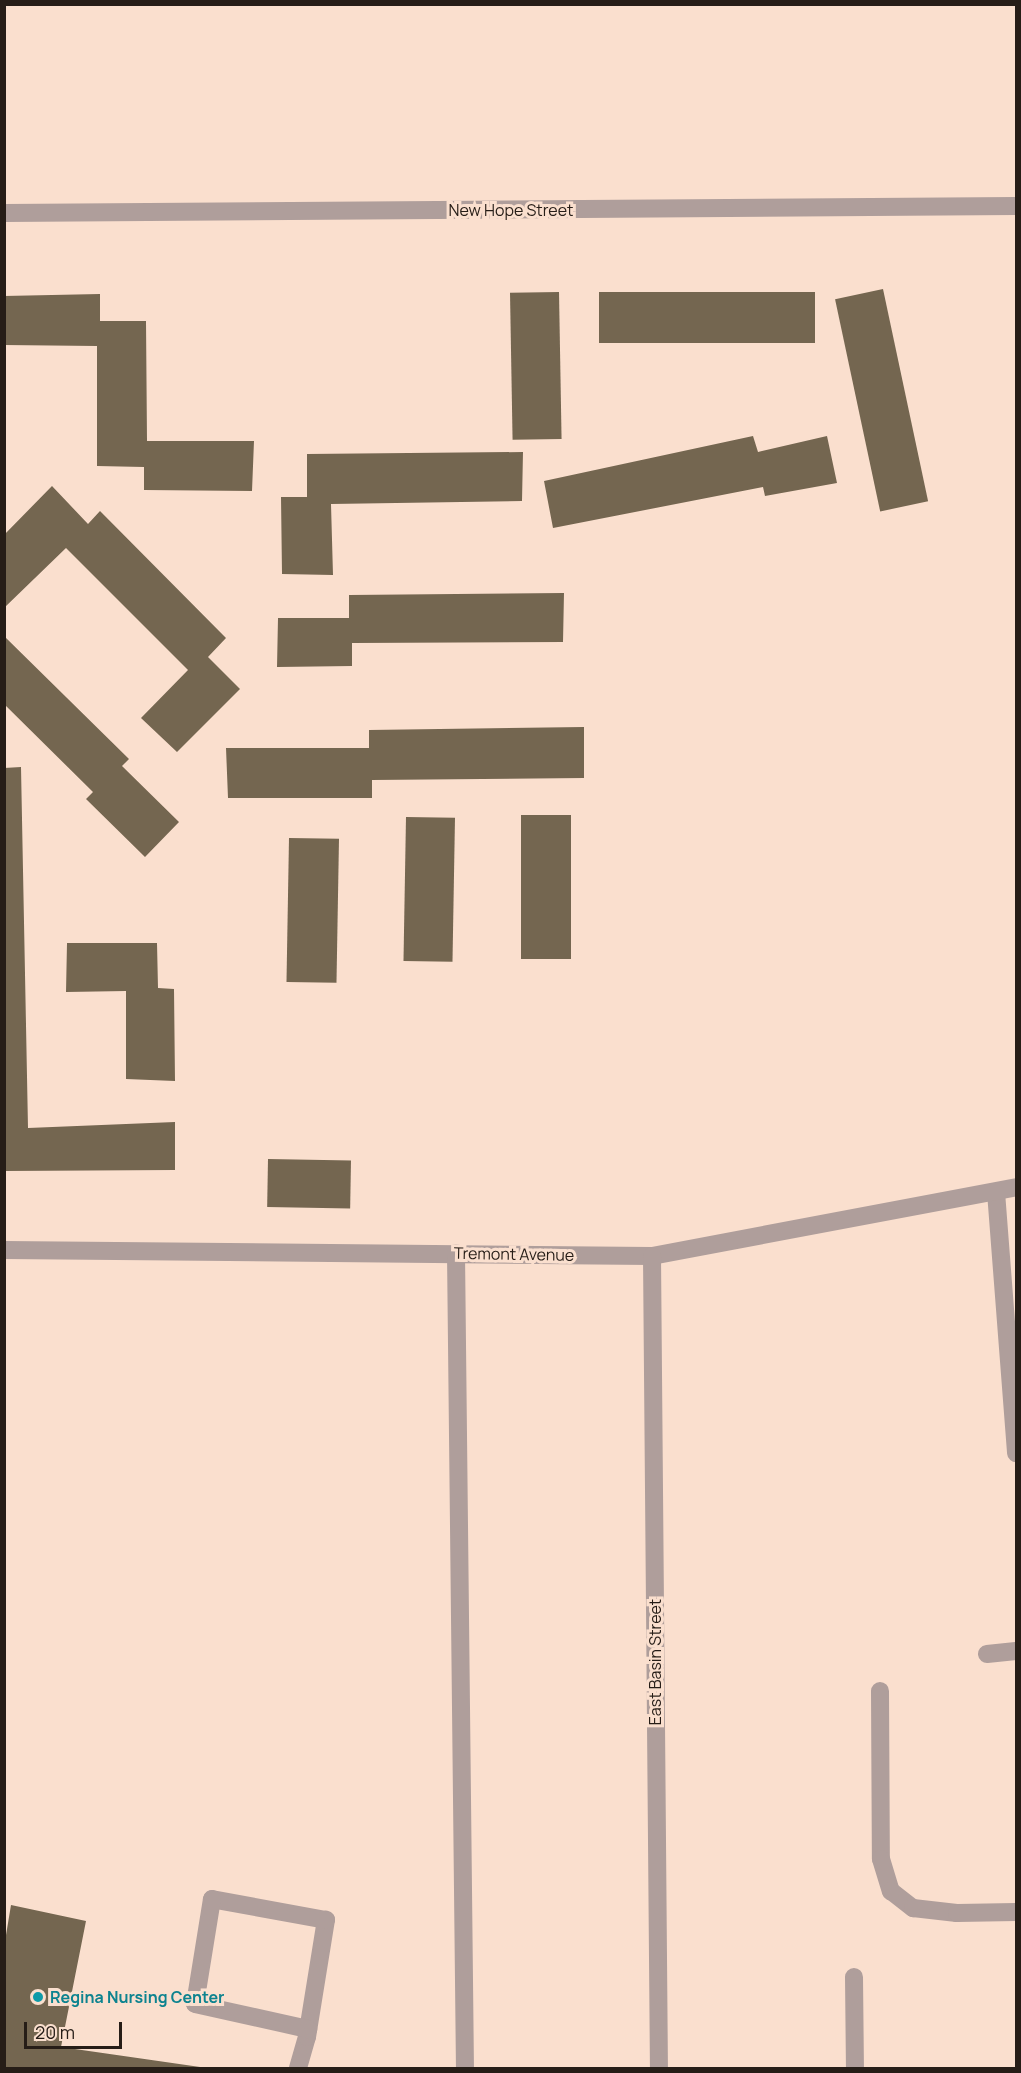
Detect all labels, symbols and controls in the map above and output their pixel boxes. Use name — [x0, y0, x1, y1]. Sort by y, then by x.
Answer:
street label: New Hope Street — [449, 200, 573, 220]
street label: Tremont Avenue — [454, 1243, 574, 1265]
street label: East Basin Street — [645, 1599, 665, 1725]
place label: Regina Nursing Center — [50, 1987, 224, 2007]
marker: Regina Nursing Center — [31, 1990, 45, 2004]
scale bar — [27, 2010, 124, 2048]
text: 20 m — [35, 2020, 75, 2044]

